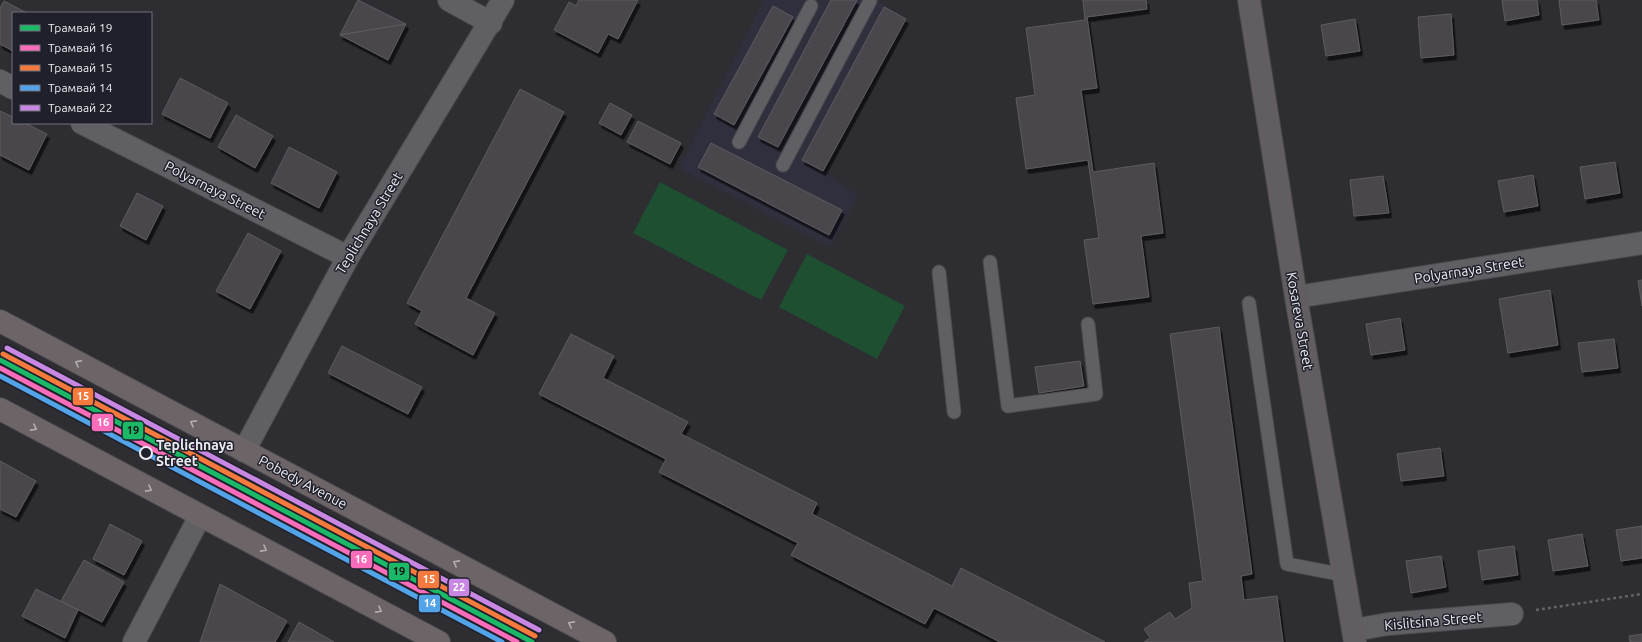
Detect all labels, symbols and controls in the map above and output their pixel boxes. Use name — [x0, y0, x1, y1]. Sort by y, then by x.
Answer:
legend — [12, 12, 152, 124]
text: Трамвай 19 — [48, 21, 112, 34]
text: Трамвай 16 — [48, 41, 113, 54]
text: Трамвай 15 — [48, 61, 112, 74]
text: Трамвай 14 — [48, 81, 113, 94]
text: Трамвай 22 — [48, 101, 112, 114]
street label: Polyarnaya Street — [162, 158, 268, 222]
street label: Teplichnaya Street — [332, 169, 406, 277]
street label: Polyarnaya Street — [1413, 253, 1525, 287]
street label: Kosareva Street — [1284, 271, 1317, 372]
one-way arrow — [75, 360, 82, 367]
line badge: 15 — [72, 387, 94, 406]
text: 15 — [77, 390, 89, 402]
line badge: 16 — [91, 413, 114, 432]
text: 16 — [97, 416, 109, 428]
line badge: 19 — [122, 421, 144, 440]
one-way arrow — [190, 421, 197, 428]
one-way arrow — [30, 423, 38, 430]
text: 19 — [127, 424, 139, 436]
place label: Teplichnaya Street — [156, 437, 234, 469]
marker: Teplichnaya Street — [139, 446, 153, 460]
street label: Pobedy Avenue — [256, 452, 350, 512]
one-way arrow — [145, 484, 152, 491]
one-way arrow — [260, 545, 267, 552]
line badge: 16 — [350, 550, 373, 569]
text: 16 — [355, 553, 367, 565]
one-way arrow — [453, 560, 460, 568]
line badge: 19 — [388, 562, 410, 581]
text: 19 — [393, 565, 405, 577]
line badge: 15 — [417, 570, 440, 589]
text: 15 — [423, 573, 435, 585]
line badge: 22 — [448, 578, 470, 597]
text: 22 — [453, 581, 465, 593]
line badge: 14 — [418, 594, 441, 613]
text: 14 — [424, 597, 436, 609]
one-way arrow — [375, 605, 382, 613]
street label: Kislitsina Street — [1384, 609, 1483, 633]
one-way arrow — [568, 621, 575, 629]

